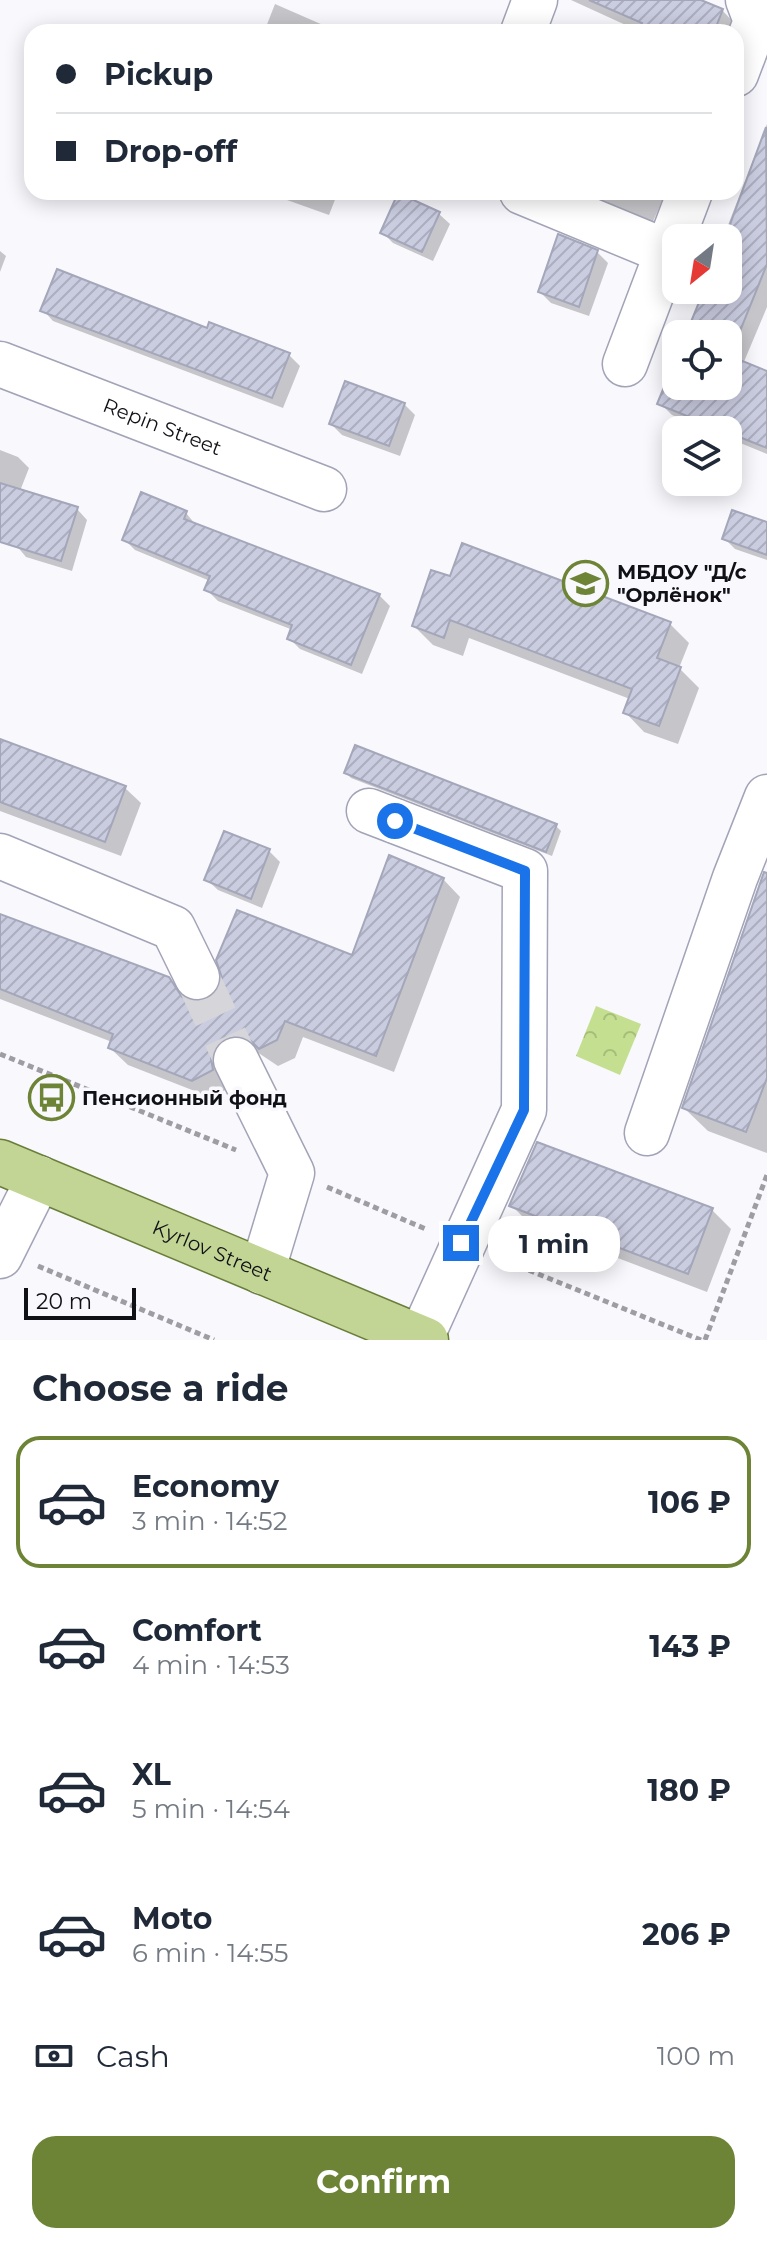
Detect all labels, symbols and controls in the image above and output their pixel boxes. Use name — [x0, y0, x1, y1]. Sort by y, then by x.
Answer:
text: Pickup — [104, 56, 213, 93]
text: Drop-off — [104, 133, 237, 170]
north arrow — [662, 224, 742, 304]
map controls — [662, 224, 742, 496]
button: locate — [662, 320, 742, 400]
street label: Repin Street — [100, 393, 225, 460]
button: layers — [662, 416, 742, 496]
school or university icon: МБДОУ "Д/с "Орлёнок" — [562, 559, 610, 607]
place label: МБДОУ "Д/с "Орлёнок" — [617, 560, 747, 607]
route start — [377, 803, 413, 839]
bus stop icon: Пенсионный фонд — [27, 1074, 75, 1122]
place label: Пенсионный фонд — [82, 1086, 287, 1110]
street label: Kyrlov Street — [149, 1215, 276, 1286]
callout: 1 min — [489, 1215, 621, 1271]
route end — [443, 1225, 479, 1261]
text: 1 min — [519, 1228, 589, 1260]
scale bar — [24, 1284, 136, 1320]
text: 20 m — [36, 1288, 92, 1315]
text: Choose a ride — [32, 1366, 289, 1410]
icon: car — [36, 1466, 108, 1538]
text: Economy — [132, 1468, 279, 1505]
text: 106 ₽ — [648, 1484, 731, 1521]
text: 3 min · 14:52 — [132, 1505, 287, 1537]
icon: car — [36, 1610, 108, 1682]
text: Comfort — [132, 1612, 262, 1649]
text: 143 ₽ — [649, 1628, 731, 1665]
text: 4 min · 14:53 — [132, 1649, 290, 1681]
icon: car — [36, 1754, 108, 1826]
text: XL — [132, 1756, 171, 1793]
text: 180 ₽ — [647, 1772, 731, 1809]
text: 5 min · 14:54 — [132, 1793, 290, 1825]
icon: car — [36, 1898, 108, 1970]
text: Moto — [132, 1900, 213, 1937]
text: 206 ₽ — [642, 1916, 731, 1953]
text: 6 min · 14:55 — [132, 1937, 289, 1969]
icon: cash — [32, 2034, 76, 2078]
text: Cash — [96, 2038, 170, 2075]
text: 100 m — [657, 2040, 735, 2072]
button: Confirm — [32, 2136, 735, 2228]

